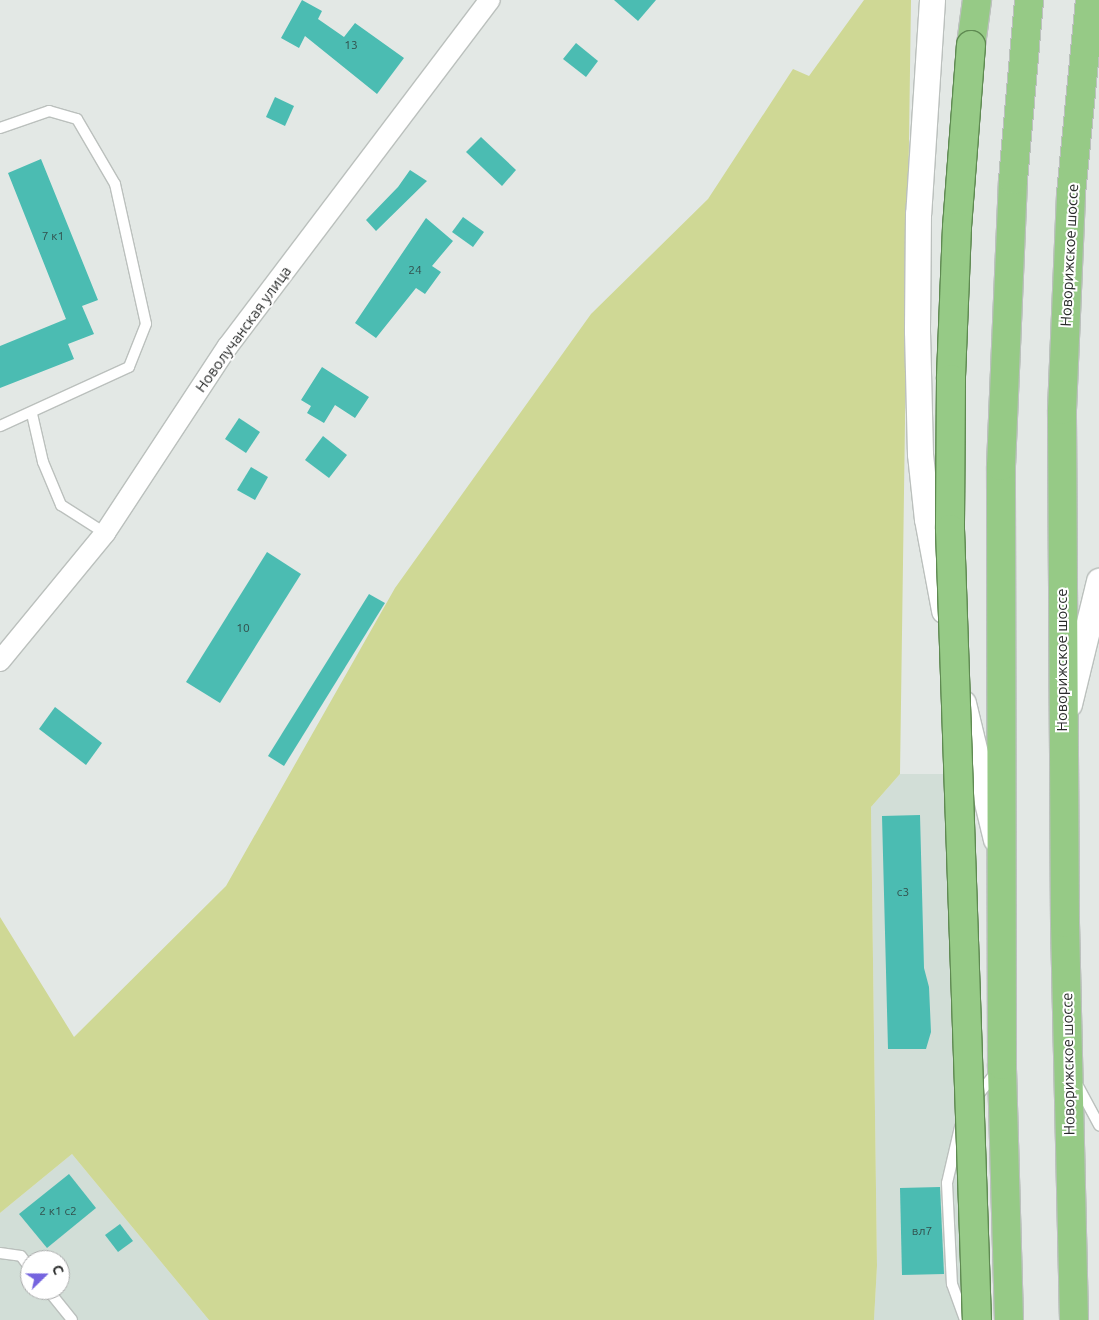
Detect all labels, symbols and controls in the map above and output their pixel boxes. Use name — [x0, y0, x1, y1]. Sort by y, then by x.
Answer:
house number: 13 — [344, 38, 358, 52]
street label: Новорижское шоссе — [1056, 183, 1082, 327]
house number: 7 к1 — [42, 229, 64, 243]
street label: Новолучанская улица — [191, 262, 295, 396]
house number: 24 — [408, 263, 422, 277]
street label: Новорижское шоссе — [1053, 589, 1071, 731]
house number: 10 — [236, 621, 250, 635]
house number: с3 — [897, 885, 909, 899]
street label: Новорижское шоссе — [1058, 992, 1078, 1136]
house number: 2 к1 с2 — [39, 1204, 77, 1218]
house number: вл7 — [912, 1224, 932, 1238]
north arrow — [20, 1250, 70, 1300]
text: С — [49, 1263, 67, 1277]

